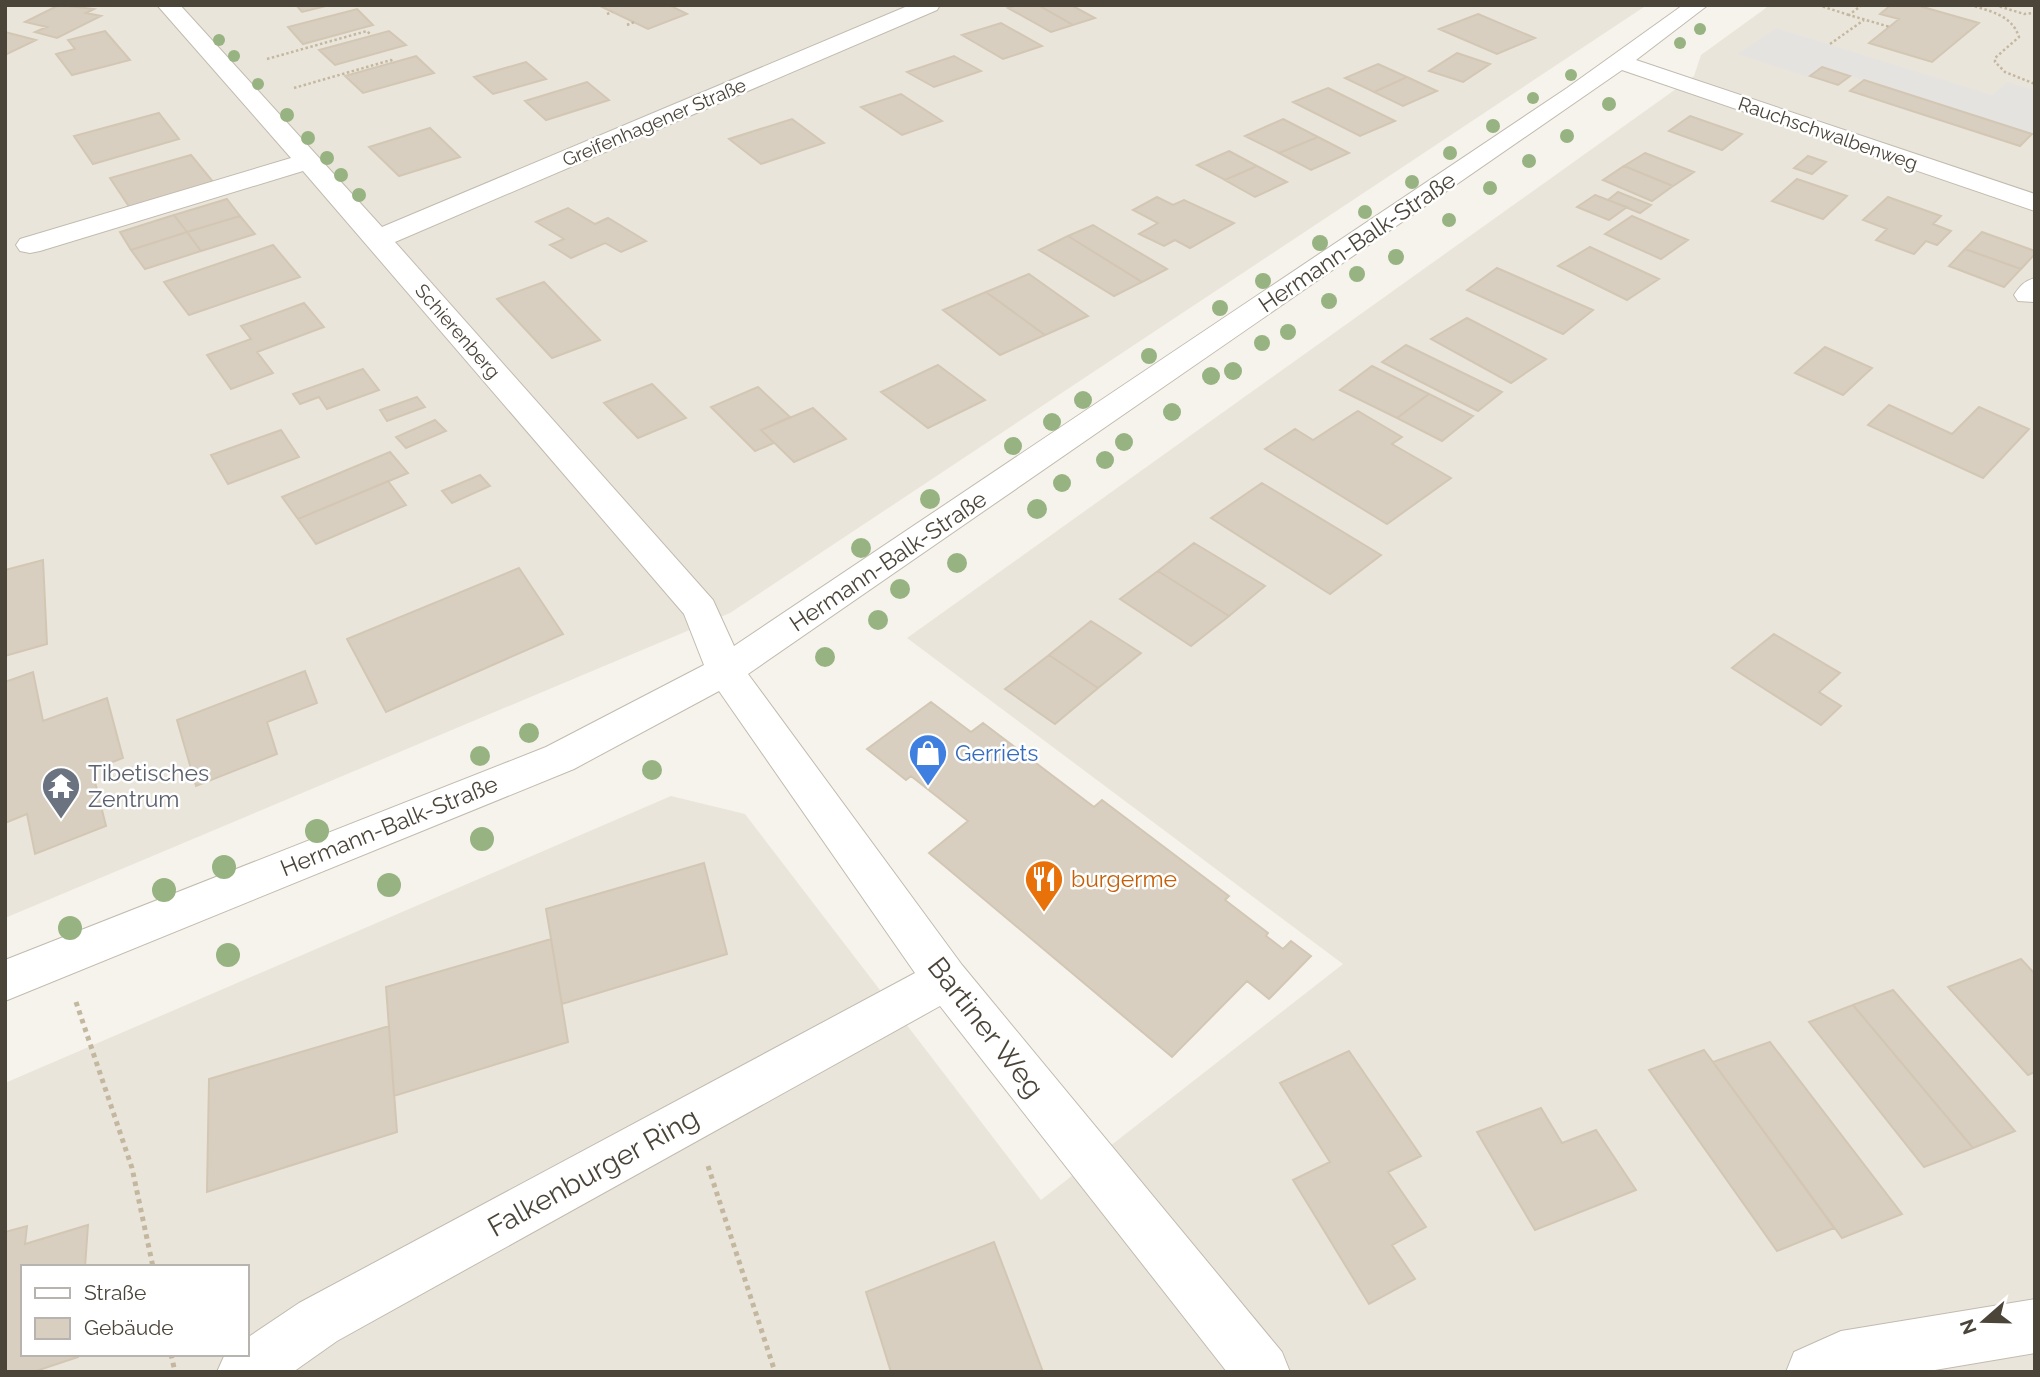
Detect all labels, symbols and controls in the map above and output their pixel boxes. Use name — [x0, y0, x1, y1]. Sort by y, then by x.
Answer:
street label: Greifenhagener Straße — [559, 73, 749, 171]
street label: Rauchschwalbenweg — [1735, 92, 1921, 174]
street label: Hermann-Balk-Straße — [1253, 166, 1460, 318]
street label: Schierenberg — [411, 279, 505, 383]
street label: Hermann-Balk-Straße — [784, 485, 991, 637]
shop icon: Gerriets — [907, 732, 949, 787]
place label: Gerriets — [955, 739, 1038, 766]
place label: Tibetisches Zentrum — [88, 759, 209, 812]
temple icon: Tibetisches Zentrum — [40, 765, 82, 820]
street label: Hermann-Balk-Straße — [276, 770, 501, 881]
restaurant icon: burgerme — [1023, 858, 1065, 913]
place label: burgerme — [1071, 865, 1177, 892]
street label: Bartiner Weg — [921, 951, 1050, 1104]
street label: Falkenburger Ring — [482, 1101, 704, 1244]
legend — [21, 1265, 248, 1356]
text: Straße — [84, 1280, 146, 1305]
north arrow — [1949, 1286, 2019, 1356]
text: Gebäude — [84, 1315, 174, 1340]
text: N — [1955, 1316, 1981, 1337]

